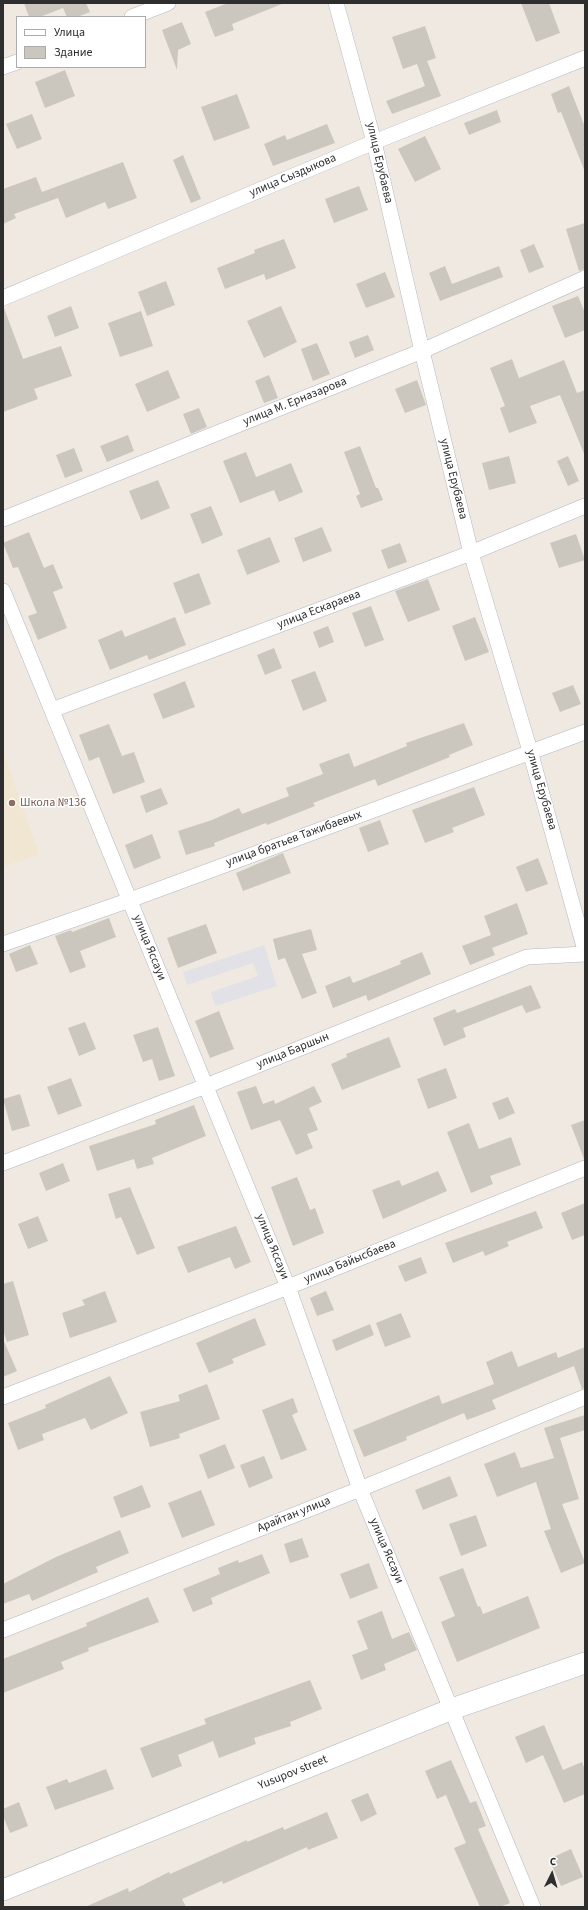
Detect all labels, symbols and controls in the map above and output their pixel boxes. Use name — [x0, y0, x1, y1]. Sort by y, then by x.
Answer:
legend — [16, 16, 146, 68]
text: Улица — [54, 24, 85, 41]
text: Здание — [54, 44, 93, 61]
street label: улица Ерубаева — [363, 121, 395, 205]
street label: улица Сыздыкова — [247, 151, 339, 201]
street label: улица М. Ерназарова — [241, 375, 349, 429]
street label: улица Ерубаева — [436, 437, 470, 521]
street label: улица Ескараева — [275, 588, 363, 632]
street label: улица Ерубаева — [523, 748, 559, 832]
place label: Школа №136 — [20, 796, 86, 810]
marker: Школа №136 — [7, 798, 17, 808]
street label: улица братьев Тажибаевых — [224, 808, 364, 870]
street label: улица Яссауи — [129, 913, 169, 983]
street label: улица Баршын — [254, 1030, 332, 1072]
street label: улица Яссауи — [252, 1212, 292, 1282]
street label: улица Байысбаева — [302, 1237, 398, 1287]
street label: Арайтан улица — [255, 1494, 333, 1536]
street label: улица Яссауи — [366, 1516, 406, 1586]
street label: Yusupov street — [256, 1753, 330, 1793]
north arrow — [532, 1854, 572, 1894]
text: С — [549, 1854, 557, 1869]

